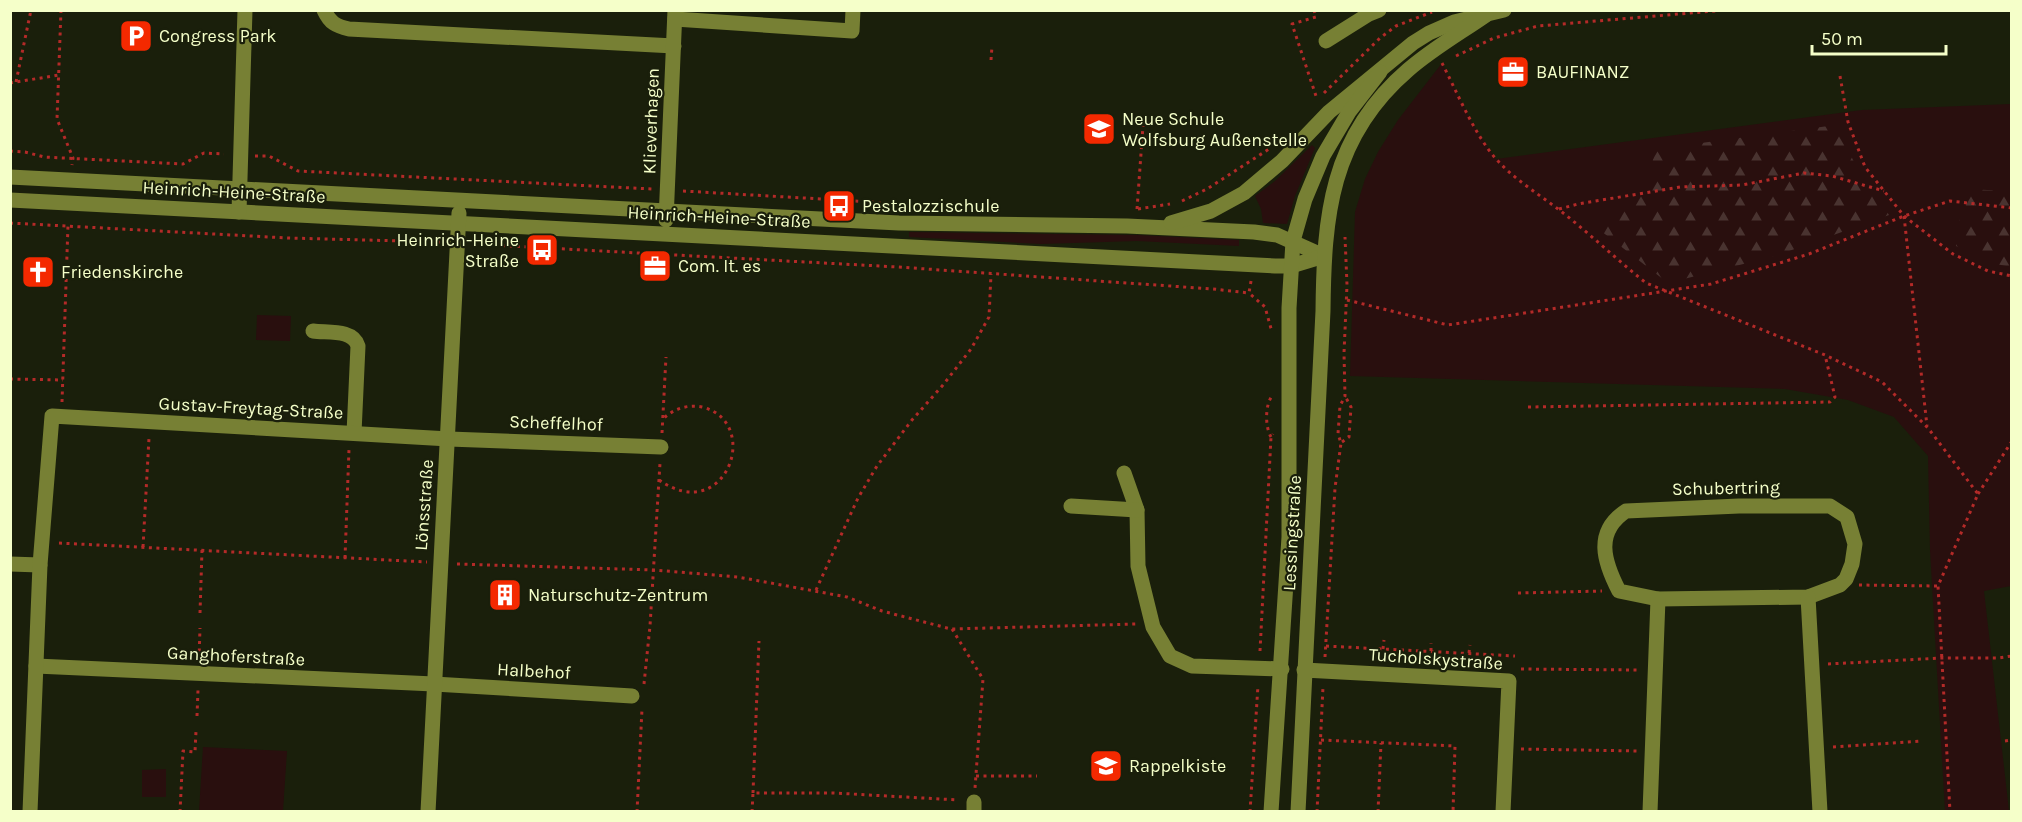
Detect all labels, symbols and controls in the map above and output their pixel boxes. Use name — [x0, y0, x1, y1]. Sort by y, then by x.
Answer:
parking icon: Congress Park — [118, 18, 154, 54]
scale bar — [1812, 18, 1946, 56]
place label: Congress Park — [159, 25, 276, 47]
text: 50 m — [1821, 28, 1863, 50]
office icon: BAUFINANZ — [1495, 54, 1531, 90]
place label: BAUFINANZ — [1536, 61, 1629, 83]
street label: Klieverhagen — [638, 67, 664, 175]
place label: Neue Schule Wolfsburg Außenstelle — [1122, 108, 1307, 151]
school or university icon: Neue Schule Wolfsburg Außenstelle — [1081, 111, 1117, 147]
street label: Heinrich-Heine-Straße — [142, 176, 326, 208]
bus stop icon: Pestalozzischule — [821, 188, 857, 224]
place label: Pestalozzischule — [862, 195, 999, 217]
street label: Heinrich-Heine-Straße — [627, 201, 811, 233]
place label: Heinrich-Heine Straße — [396, 229, 519, 272]
bus stop icon: Heinrich-Heine Straße — [524, 232, 560, 268]
office icon: Com. It. es — [637, 248, 673, 284]
church icon: Friedenskirche — [20, 254, 56, 290]
place label: Com. It. es — [678, 255, 761, 277]
place label: Friedenskirche — [61, 261, 183, 283]
street label: Gustav-Freytag-Straße — [158, 392, 344, 424]
street label: Scheffelhof — [509, 410, 604, 436]
street label: Lönsstraße — [410, 459, 438, 551]
street label: Lessingstraße — [1278, 475, 1306, 591]
street label: Schubertring — [1672, 476, 1780, 500]
building icon: Naturschutz-Zentrum — [487, 577, 523, 613]
place label: Naturschutz-Zentrum — [528, 584, 708, 606]
street label: Ganghoferstraße — [166, 641, 306, 671]
street label: Tucholskystraße — [1368, 643, 1504, 675]
street label: Halbehof — [497, 658, 572, 684]
school or university icon: Rappelkiste — [1088, 748, 1124, 784]
place label: Rappelkiste — [1129, 755, 1226, 777]

